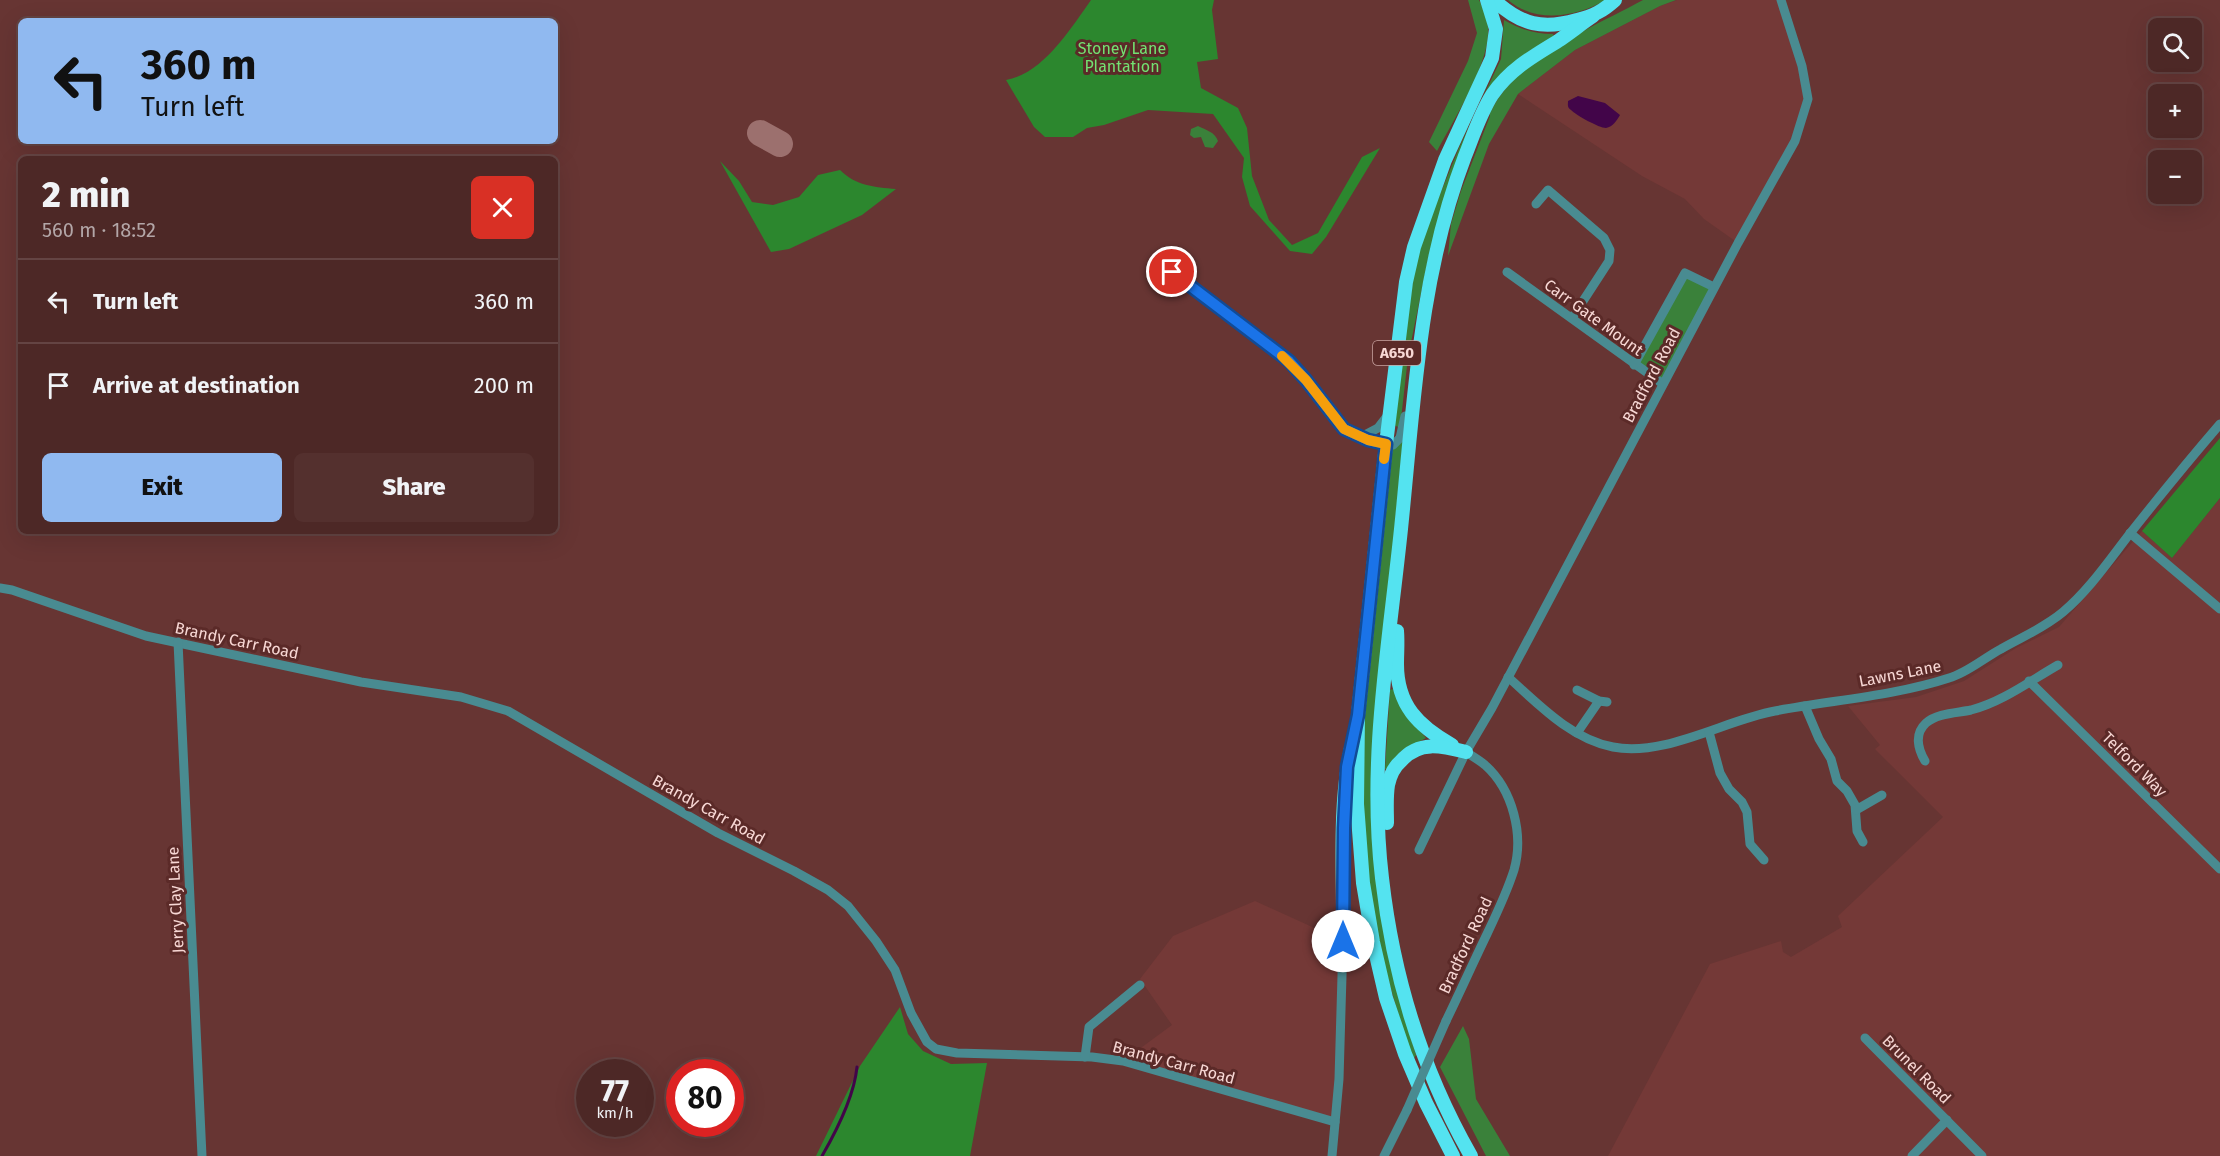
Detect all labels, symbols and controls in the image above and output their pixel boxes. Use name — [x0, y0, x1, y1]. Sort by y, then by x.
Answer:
map controls — [2148, 18, 2202, 204]
button: search — [2148, 18, 2202, 72]
park label: Stoney Lane Plantation — [1078, 39, 1166, 76]
text: 360 m — [141, 40, 257, 90]
icon: left — [42, 42, 120, 120]
button: + — [2148, 84, 2202, 138]
text: Turn left — [141, 91, 244, 123]
button: − — [2148, 150, 2202, 204]
text: 2 min — [42, 173, 130, 217]
button: close — [471, 176, 534, 239]
text: 560 m · 18:52 — [42, 218, 156, 242]
pin — [1146, 246, 1197, 297]
icon: arrive — [1155, 255, 1188, 288]
street label: Carr Gate Mount — [1541, 275, 1647, 360]
icon: left — [42, 285, 75, 318]
text: Turn left — [93, 288, 178, 315]
text: 360 m — [474, 288, 534, 315]
street label: Bradford Road — [1619, 325, 1684, 426]
road number: A650 — [1373, 341, 1421, 365]
icon: arrive — [42, 369, 75, 402]
text: Arrive at destination — [93, 372, 300, 399]
text: 200 m — [474, 372, 534, 399]
button: Exit — [42, 453, 282, 522]
button: Share — [294, 453, 534, 522]
street label: Brandy Carr Road — [173, 618, 301, 663]
street label: Lawns Lane — [1857, 656, 1943, 691]
street label: Telford Way — [2098, 728, 2171, 801]
street label: Brandy Carr Road — [649, 771, 769, 848]
street label: Jerry Clay Lane — [163, 846, 188, 954]
street label: Bradford Road — [1435, 894, 1496, 997]
position arrow — [1311, 909, 1375, 973]
street label: Brunel Road — [1878, 1031, 1955, 1108]
street label: Brandy Carr Road — [1111, 1037, 1237, 1088]
speed limit sign: 80 — [666, 1059, 744, 1137]
text: 77 — [601, 1073, 629, 1109]
text: km/h — [596, 1104, 634, 1122]

